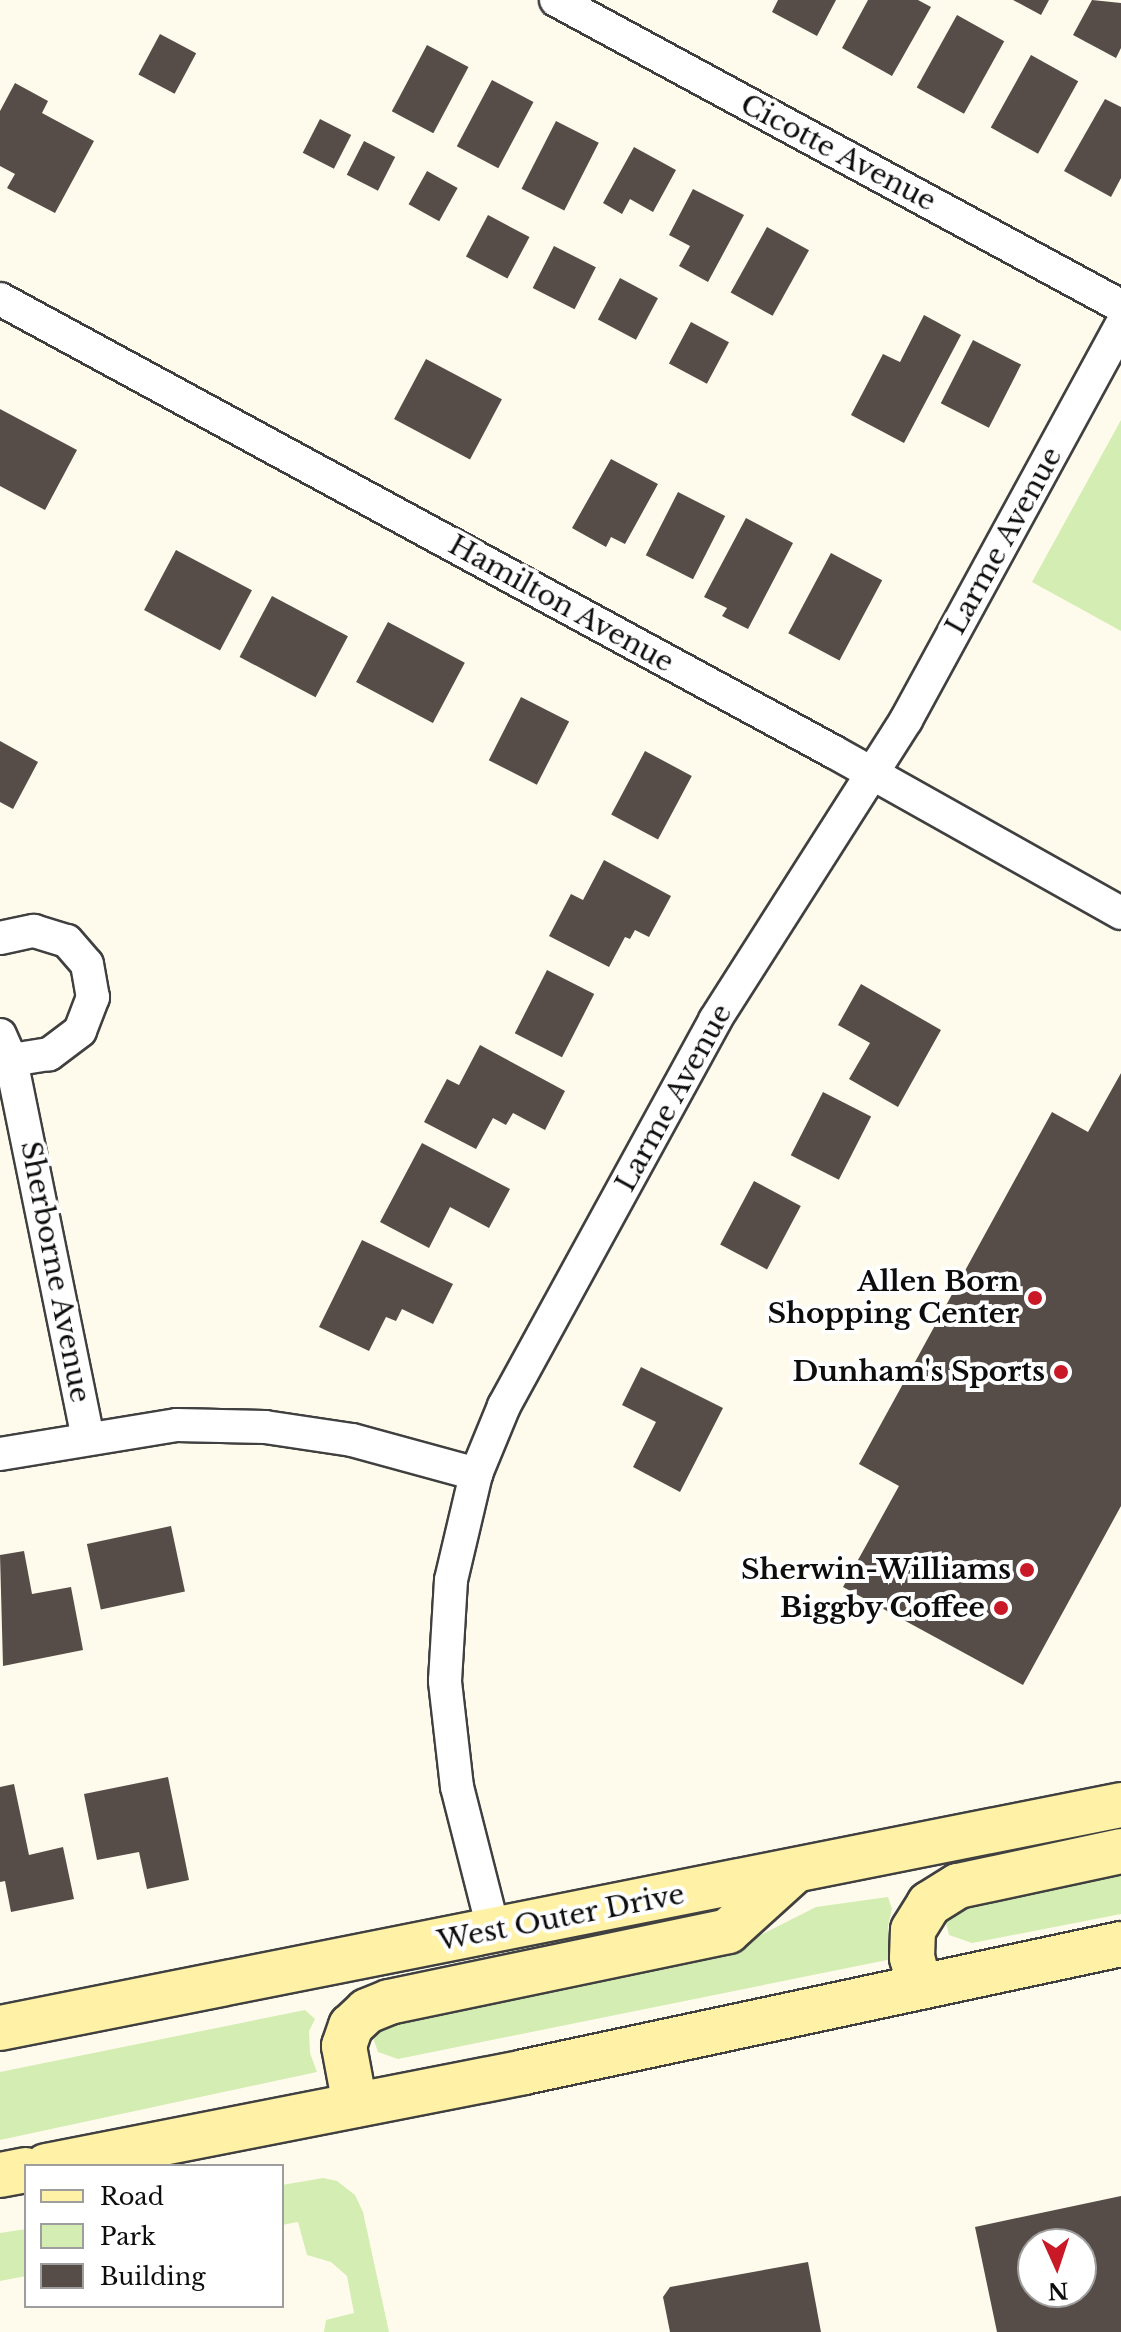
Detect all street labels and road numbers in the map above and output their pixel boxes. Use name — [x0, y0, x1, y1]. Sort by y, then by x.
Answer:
street label: Cicotte Avenue — [734, 87, 942, 219]
street label: Larme Avenue — [938, 441, 1070, 641]
street label: Hamilton Avenue — [442, 528, 680, 680]
street label: Larme Avenue — [608, 998, 740, 1198]
street label: Sherborne Avenue — [13, 1138, 97, 1406]
street label: West Outer Drive — [434, 1878, 688, 1958]

